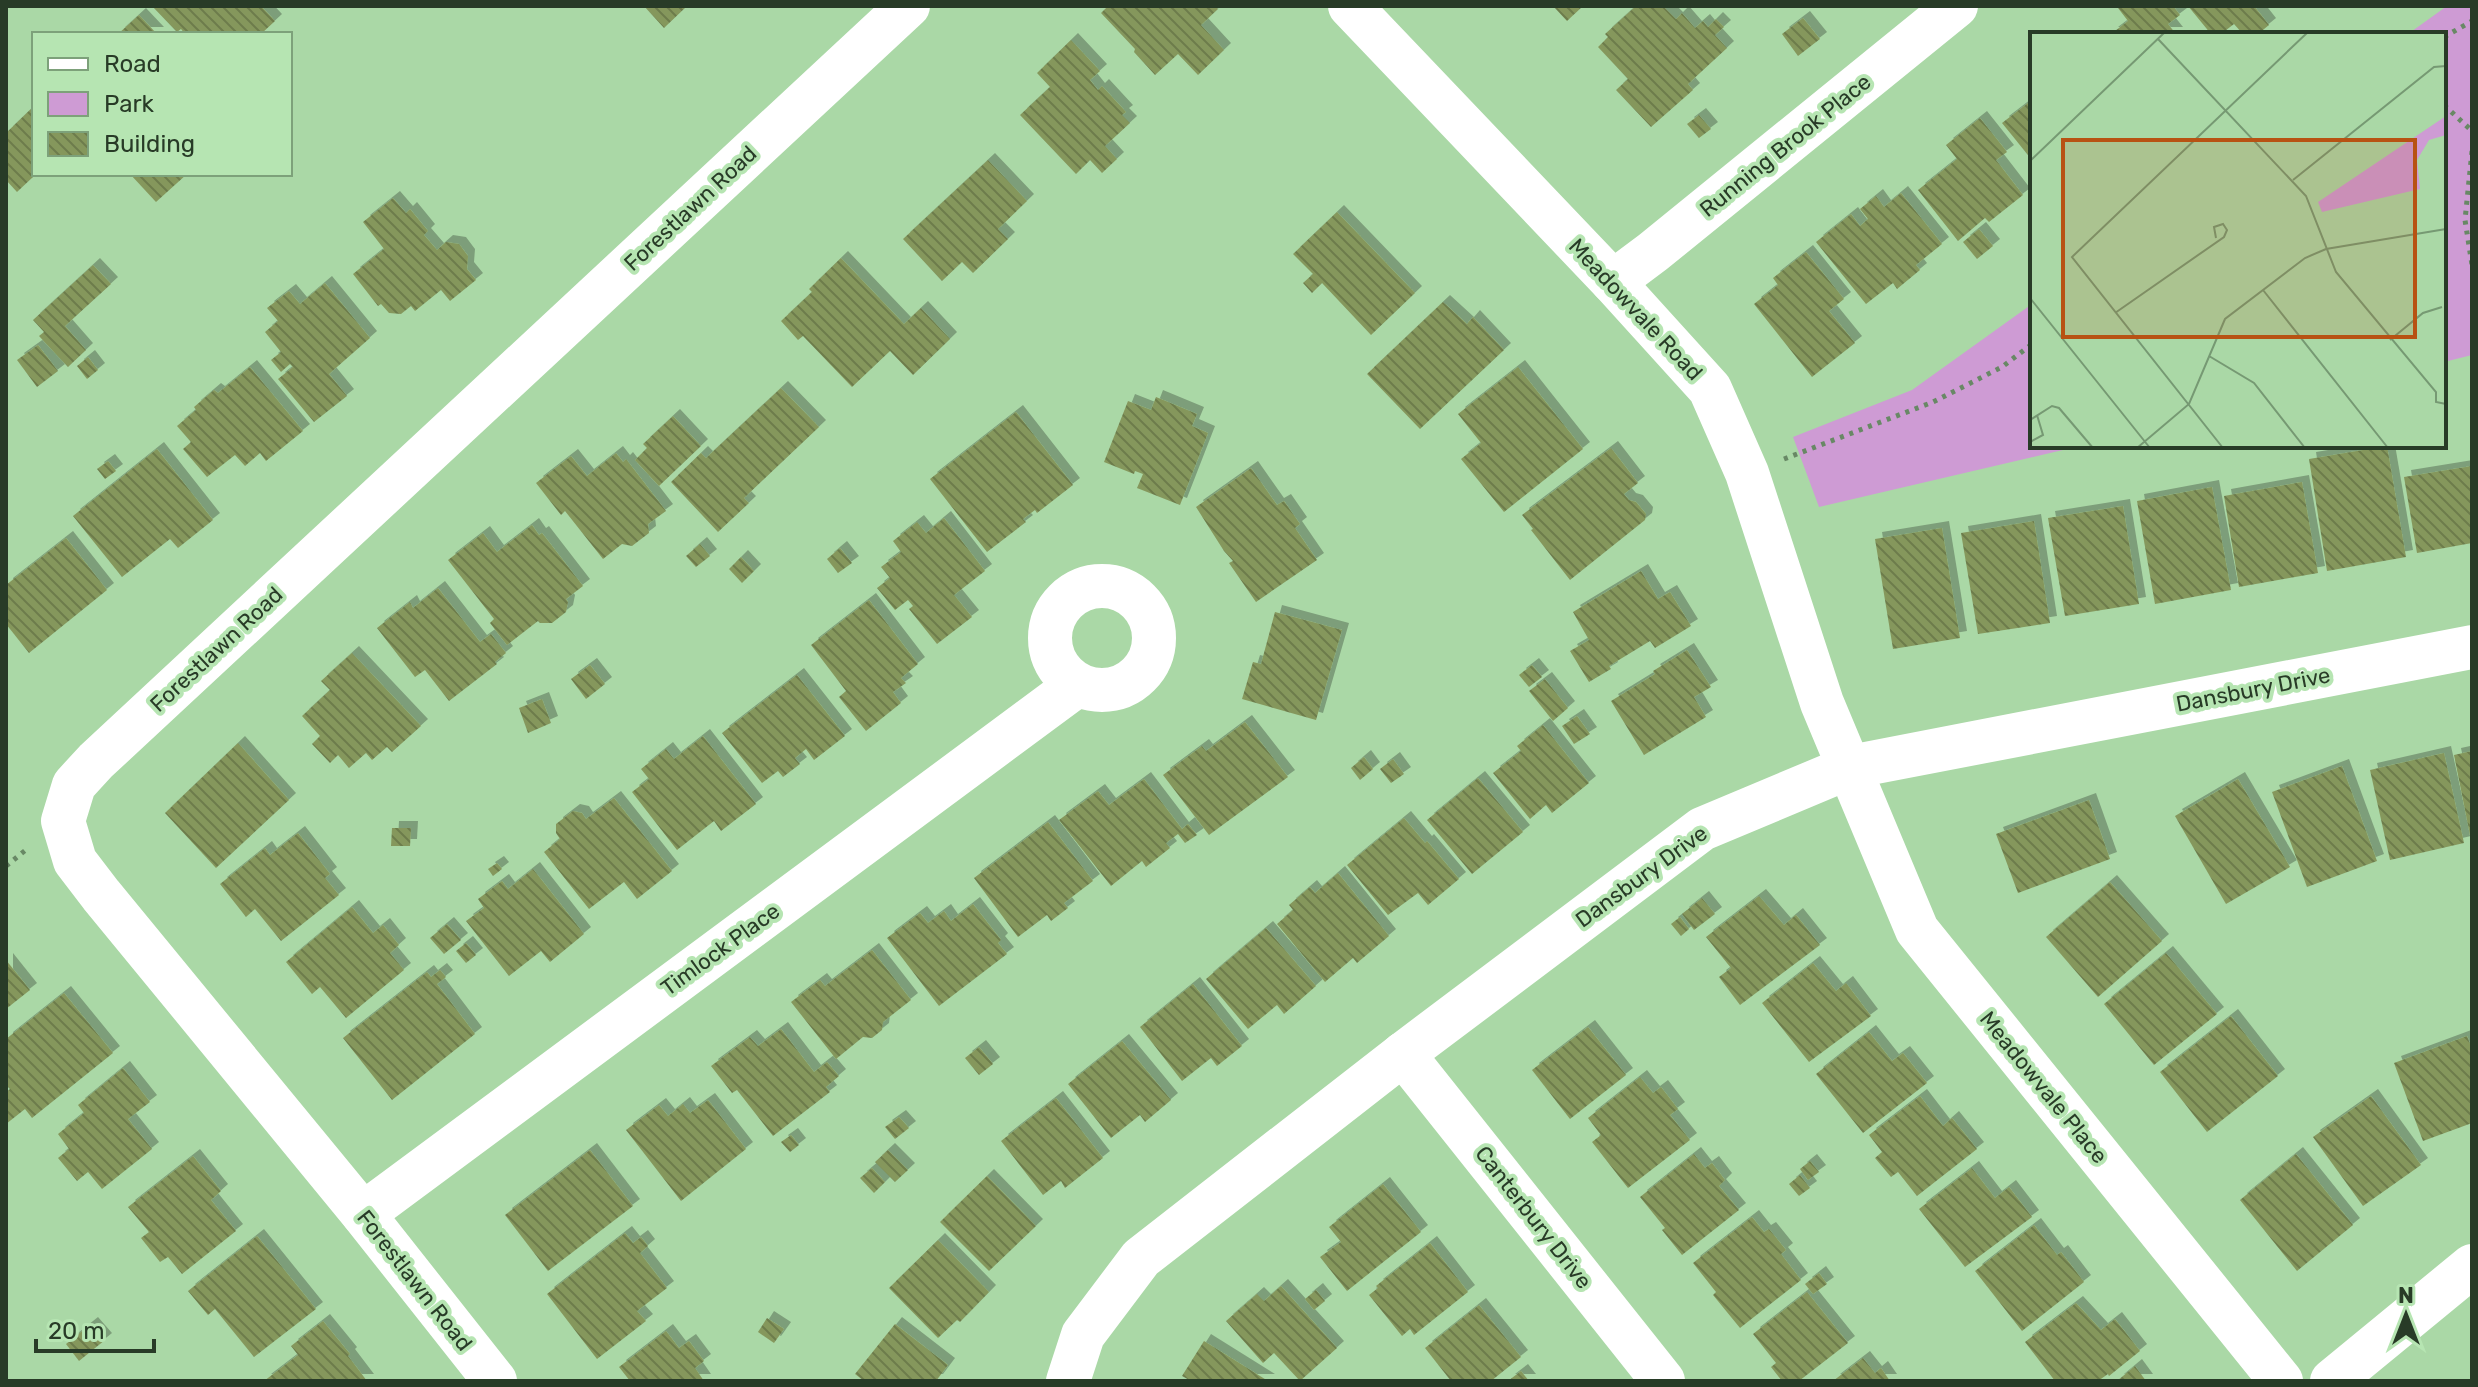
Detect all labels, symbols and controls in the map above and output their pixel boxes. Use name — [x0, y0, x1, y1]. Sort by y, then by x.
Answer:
legend — [32, 32, 292, 176]
inset map — [2030, 32, 2446, 448]
text: Road — [104, 50, 161, 78]
street label: Running Brook Place — [1694, 68, 1876, 223]
text: Park — [104, 90, 155, 118]
text: Building — [104, 130, 195, 158]
street label: Forestlawn Road — [618, 140, 762, 277]
street label: Meadowvale Road — [1563, 233, 1708, 386]
street label: Forestlawn Road — [144, 581, 288, 718]
street label: Dansbury Drive — [2174, 661, 2332, 718]
street label: Dansbury Drive — [1570, 820, 1713, 933]
street label: Timlock Place — [656, 897, 785, 1002]
street label: Meadowvale Place — [1974, 1006, 2113, 1169]
street label: Canterbury Drive — [1469, 1141, 1598, 1294]
street label: Forestlawn Road — [351, 1204, 478, 1356]
north arrow — [2366, 1275, 2446, 1355]
text: N — [2398, 1282, 2414, 1309]
scale bar — [36, 1303, 154, 1353]
text: 20 m — [48, 1317, 105, 1345]

